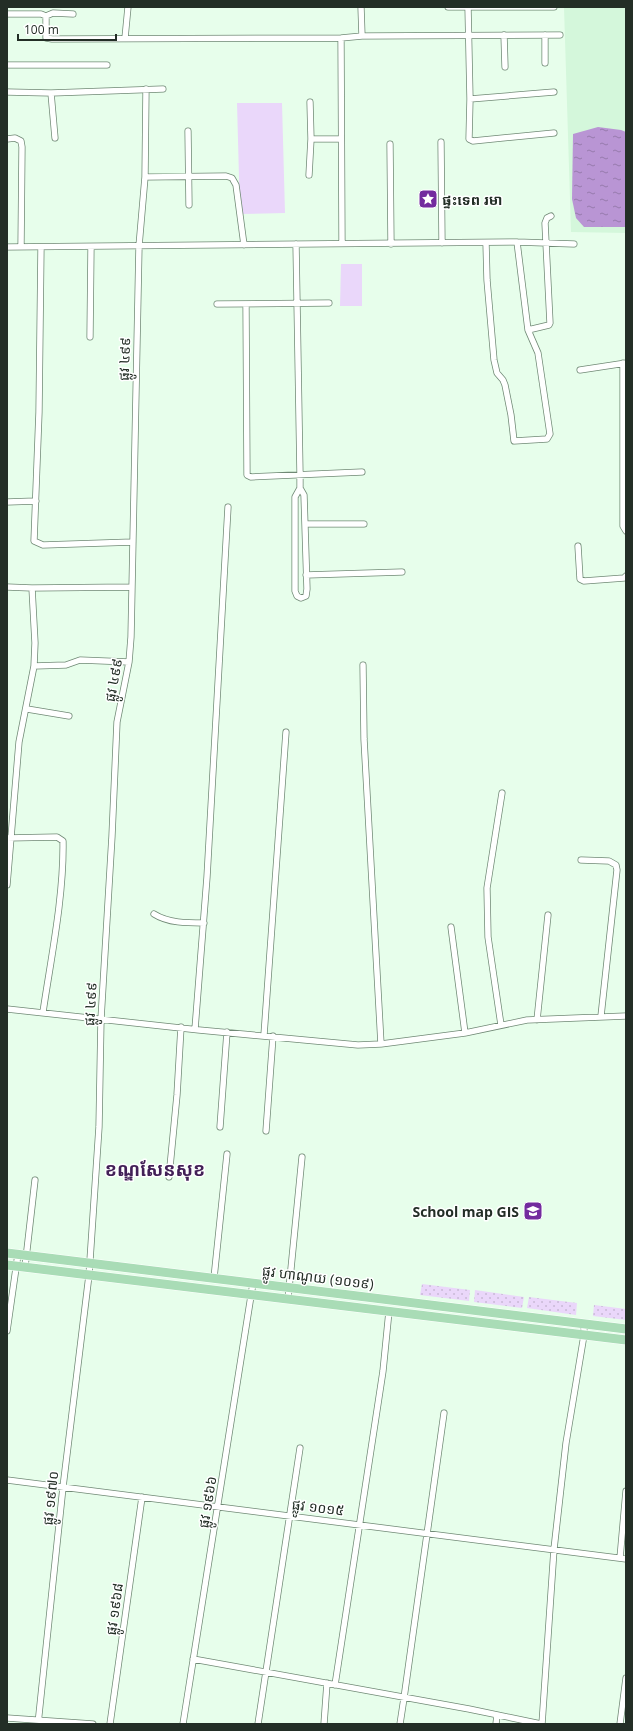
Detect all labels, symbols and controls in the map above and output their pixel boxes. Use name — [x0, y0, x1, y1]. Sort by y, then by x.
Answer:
scale bar — [18, 16, 116, 42]
text: 100 m — [24, 21, 59, 38]
place icon: ផ្ទះទេព រមា — [417, 188, 439, 210]
place label: ផ្ទះទេព រមា — [442, 190, 503, 209]
street label: ផ្លូវ ៤៩៩ — [114, 337, 137, 381]
street label: ផ្លូវ ៤៩៩ — [100, 657, 129, 704]
street label: ផ្លូវ ៤៩៩ — [79, 982, 104, 1027]
district label: ខណ្ឌសែនសុខ — [105, 1157, 205, 1181]
school or university icon: School map GIS — [522, 1200, 544, 1222]
place label: School map GIS — [412, 1202, 519, 1221]
street label: ផ្លូវ ហាណូយ (១០១៩) — [261, 1261, 375, 1296]
street label: ផ្លូវ ១៩៧០ — [38, 1470, 65, 1527]
street label: ផ្លូវ ១៩៦៦ — [193, 1475, 224, 1530]
street label: ផ្លូវ ១០១៥ — [290, 1494, 345, 1523]
street label: ផ្លូវ ១៩៦៨ — [101, 1582, 130, 1637]

